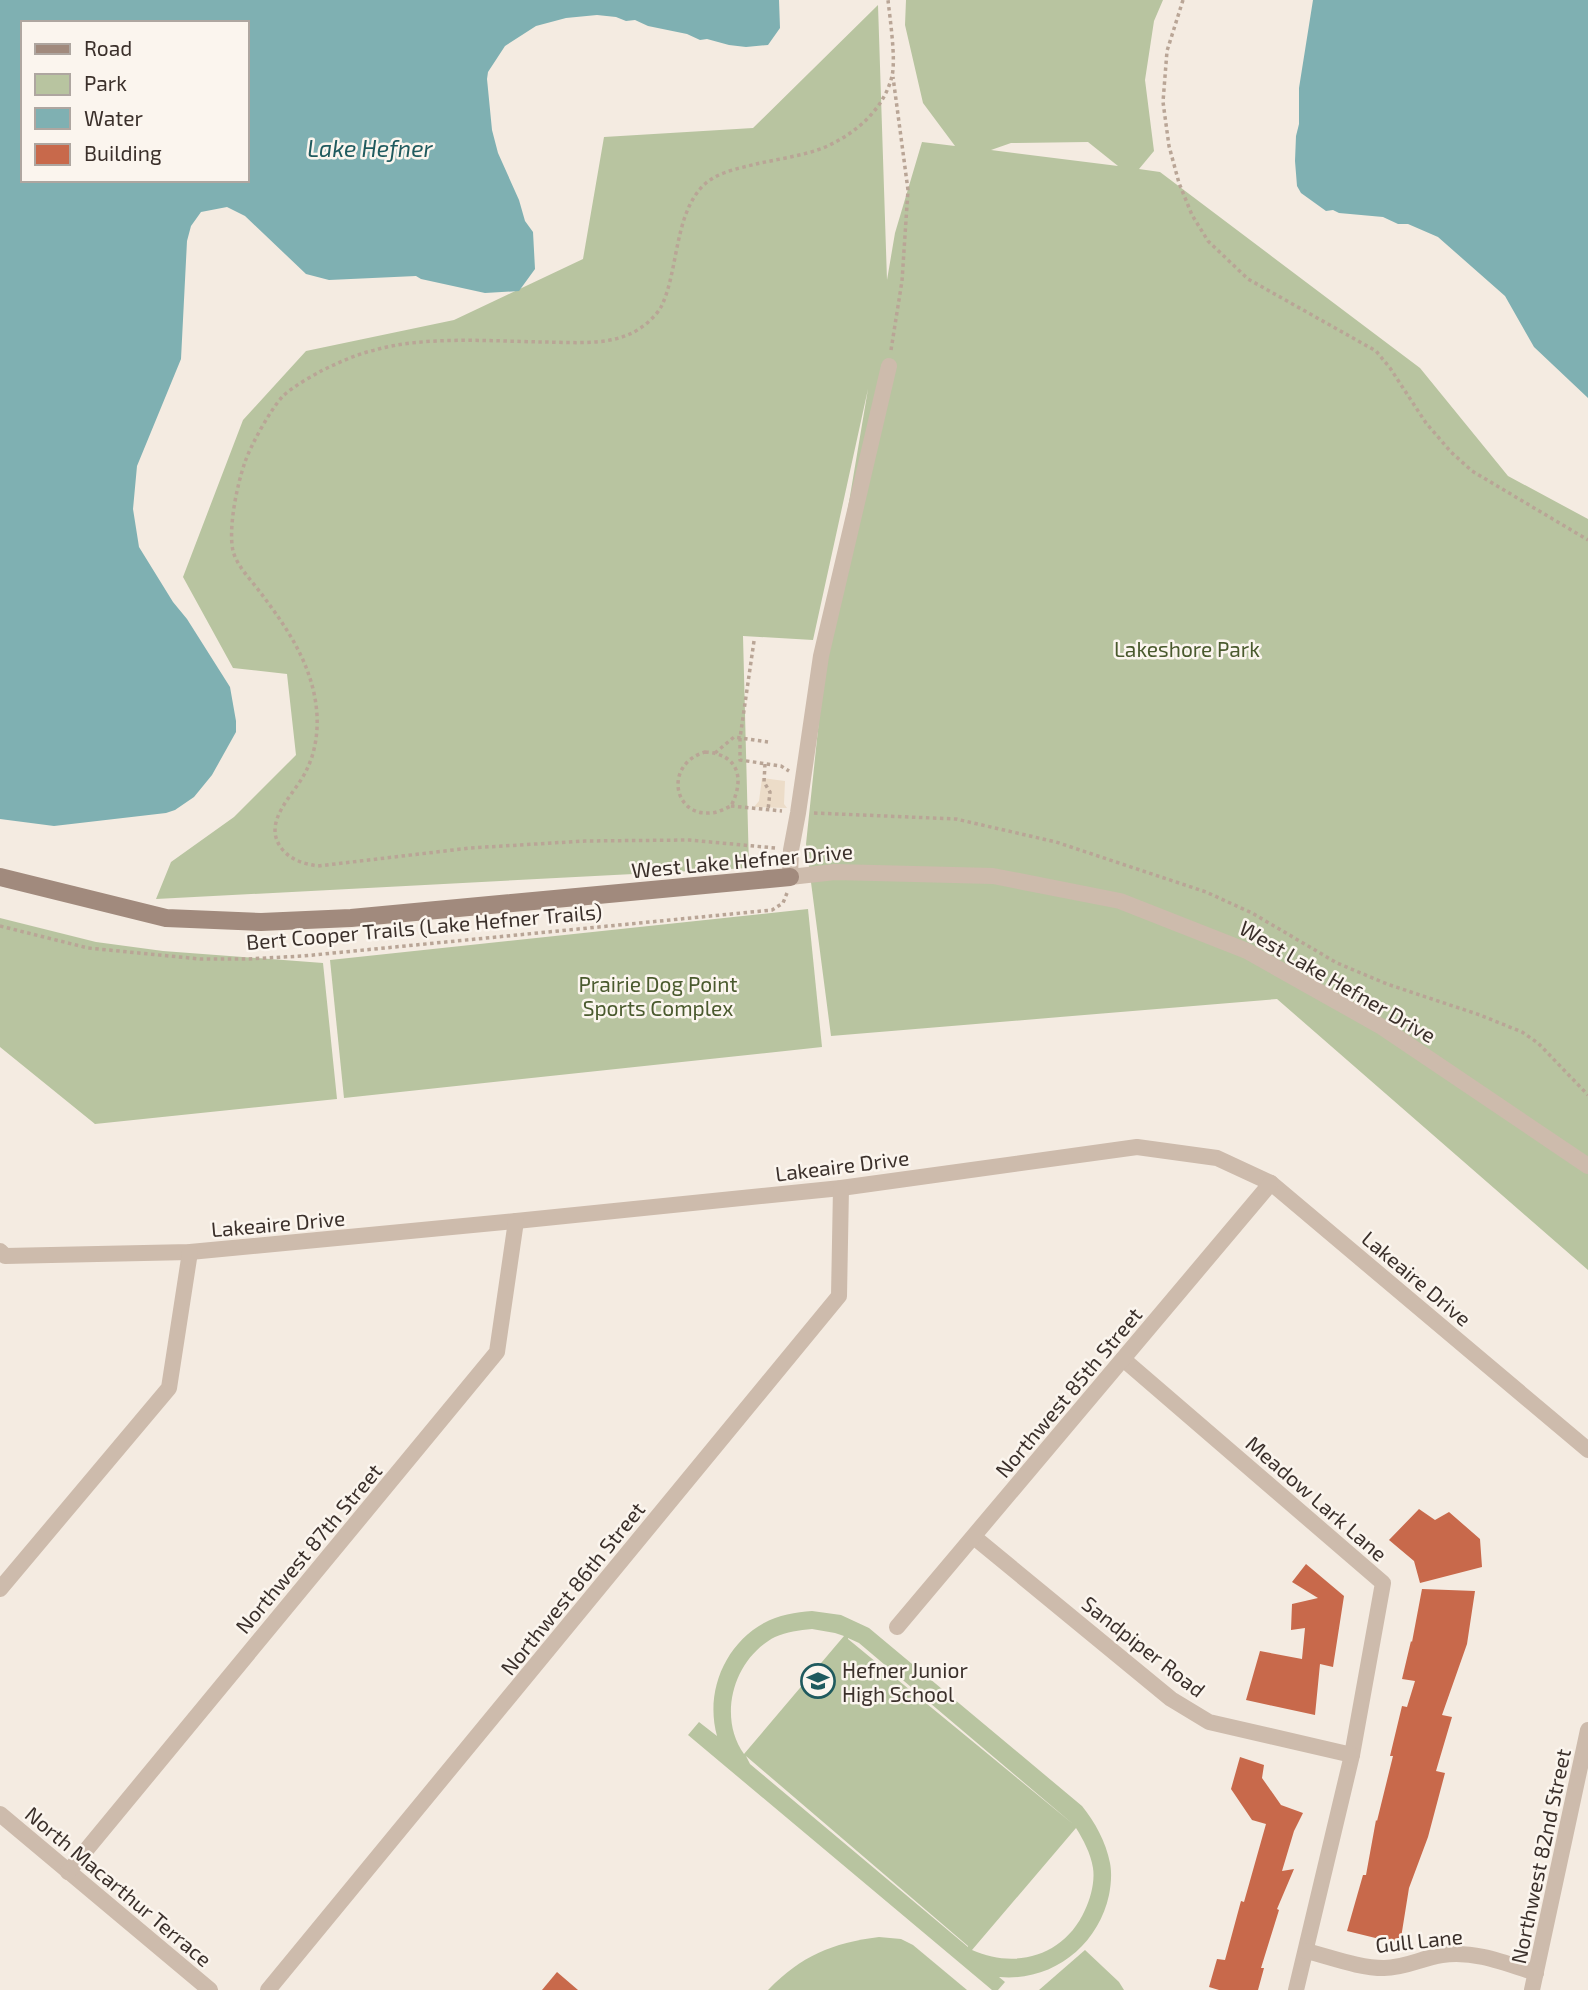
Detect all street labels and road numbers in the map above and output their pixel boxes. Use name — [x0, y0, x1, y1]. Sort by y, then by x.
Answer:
street label: West Lake Hefner Drive — [630, 838, 854, 882]
street label: Bert Cooper Trails (Lake Hefner Trails) — [245, 898, 603, 954]
street label: West Lake Hefner Drive — [1236, 915, 1440, 1047]
street label: Lakeaire Drive — [774, 1144, 910, 1186]
street label: Lakeaire Drive — [210, 1205, 346, 1241]
street label: Lakeaire Drive — [1357, 1225, 1477, 1331]
street label: Northwest 85th Street — [989, 1302, 1147, 1482]
street label: Meadow Lark Lane — [1241, 1430, 1393, 1566]
street label: Northwest 87th Street — [230, 1458, 386, 1638]
street label: Northwest 86th Street — [495, 1496, 649, 1680]
street label: Sandpiper Road — [1077, 1590, 1211, 1702]
street label: Northwest 82nd Street — [1505, 1746, 1575, 1966]
street label: North Macarthur Terrace — [21, 1801, 217, 1971]
street label: Gull Lane — [1374, 1923, 1464, 1957]

